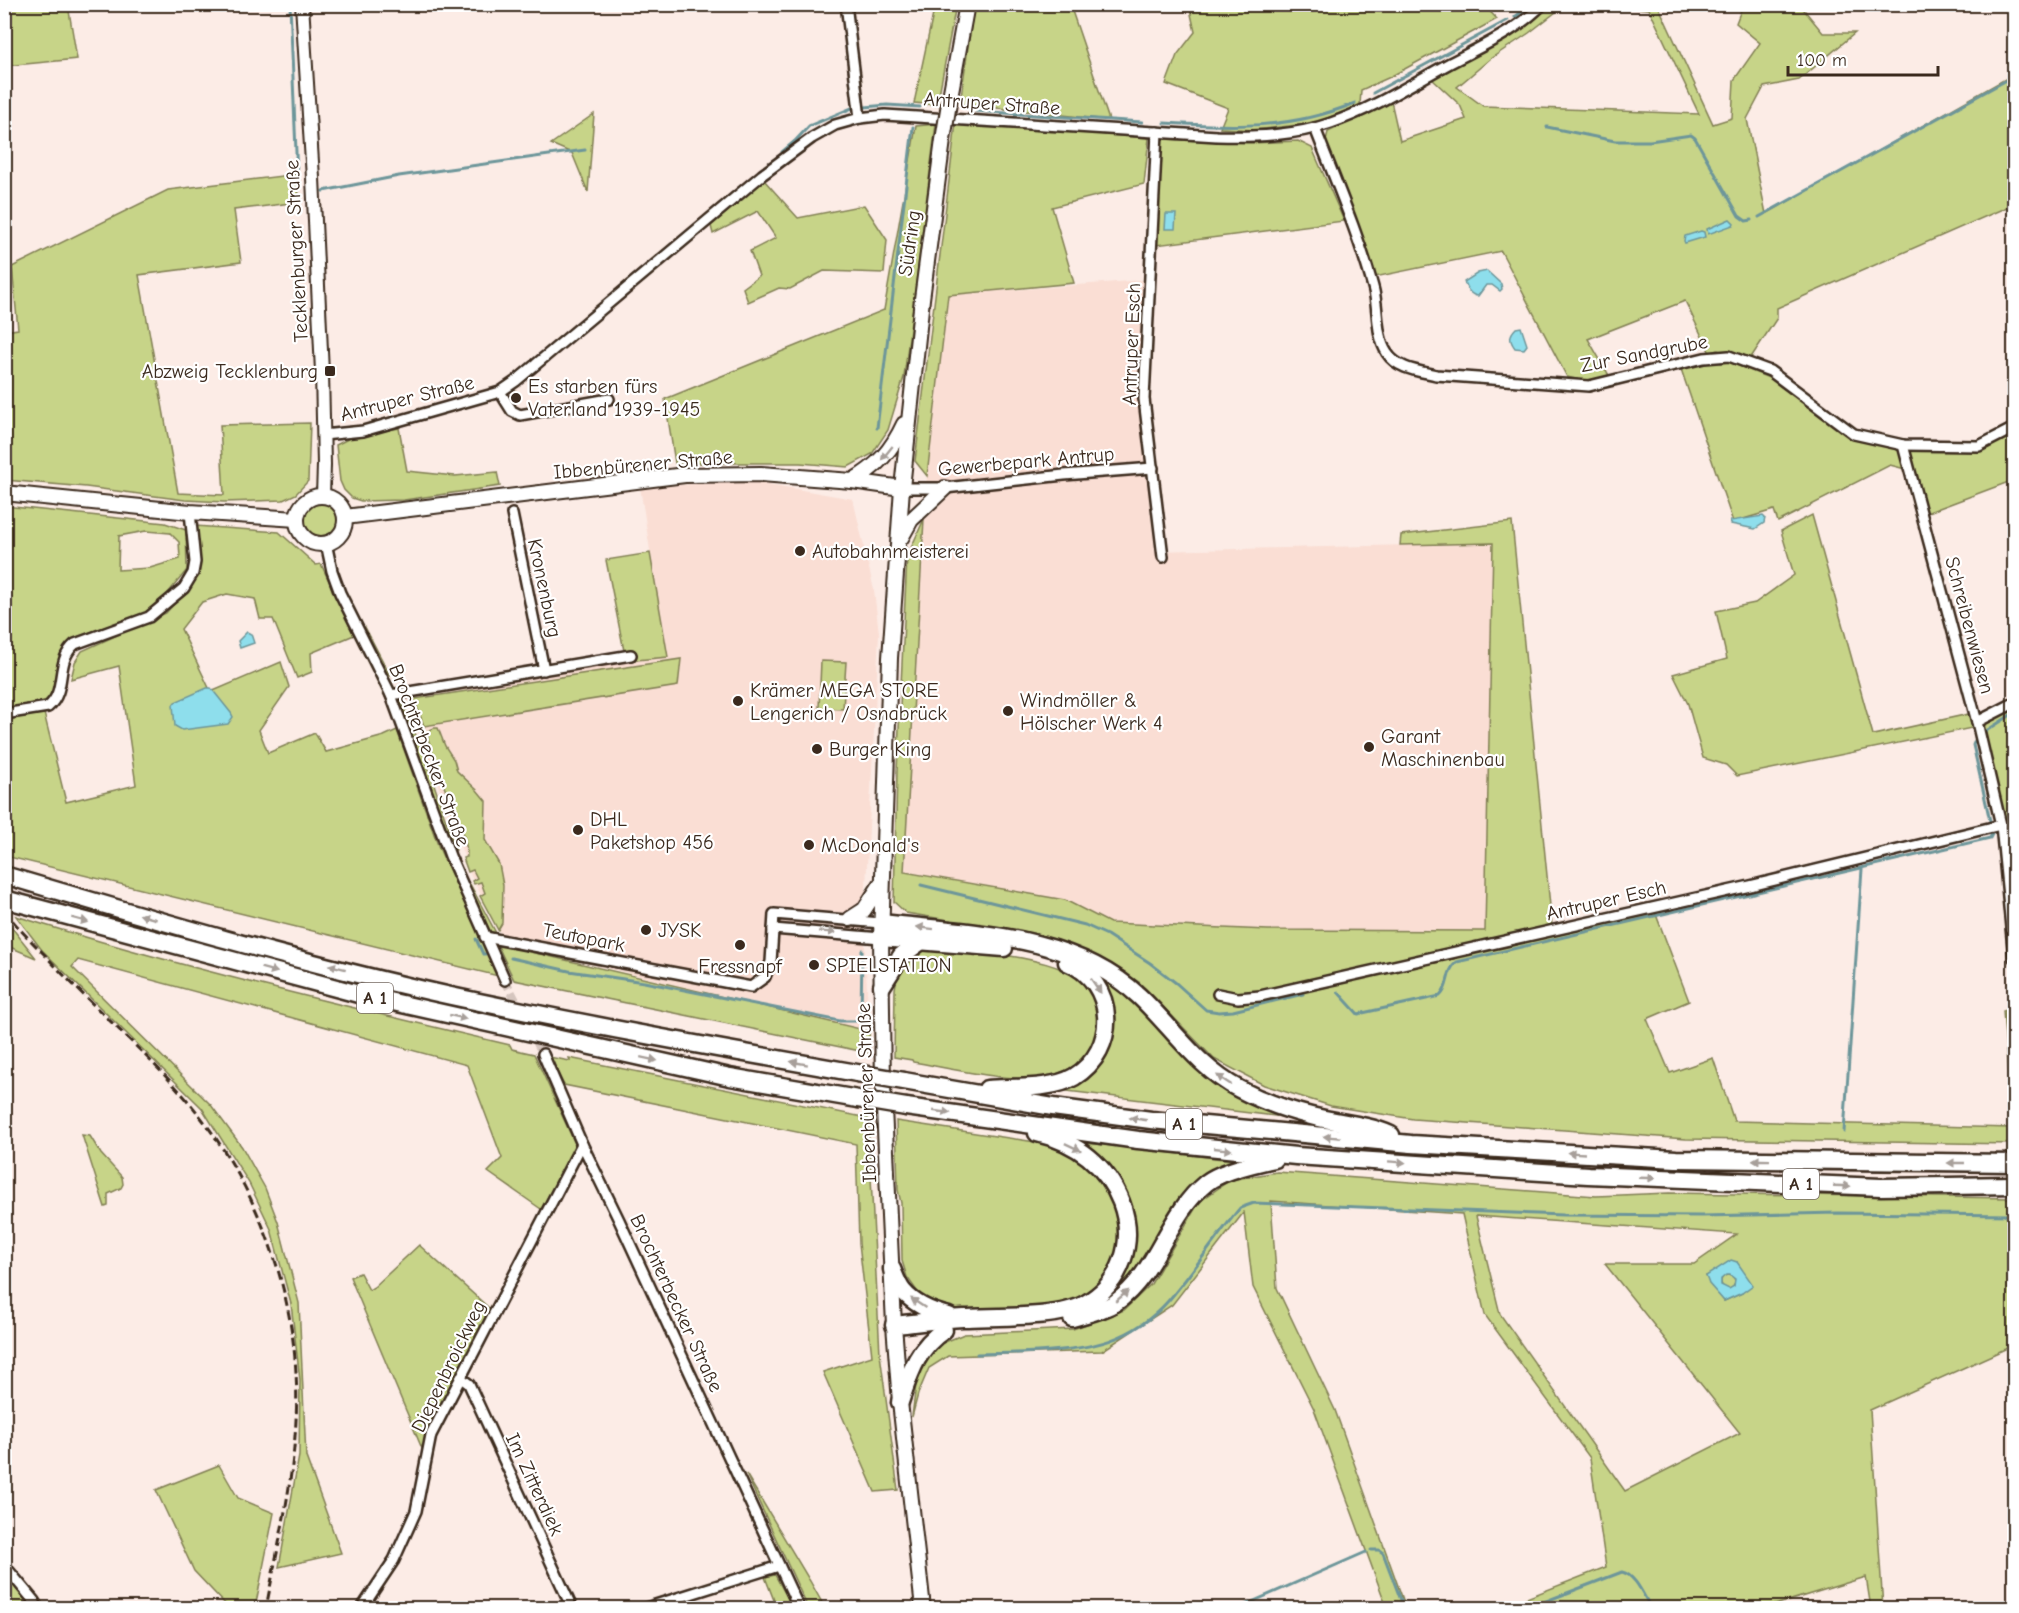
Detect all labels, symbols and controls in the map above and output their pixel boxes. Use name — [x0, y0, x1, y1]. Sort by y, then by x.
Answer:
scale bar — [1788, 39, 1938, 77]
text: 100 m — [1797, 50, 1847, 71]
street label: Antruper Straße — [923, 87, 1061, 120]
street label: Tecklenburger Straße — [280, 159, 313, 343]
street label: Südring — [894, 209, 925, 277]
street label: Antruper Esch — [1118, 282, 1145, 406]
street label: Zur Sandgrube — [1579, 330, 1710, 377]
place label: Abzweig Tecklenburg — [142, 360, 318, 383]
marker: Abzweig Tecklenburg — [323, 364, 337, 378]
street label: Antruper Straße — [338, 371, 476, 426]
place label: Es starben fürs Vaterland 1939-1945 — [528, 375, 700, 421]
marker: Es starben fürs Vaterland 1939-1945 — [509, 391, 523, 405]
street label: Gewerbepark Antrup — [937, 442, 1115, 481]
street label: Ibbenbürener Straße — [553, 445, 734, 484]
one-way arrow — [880, 445, 893, 461]
street label: Kronenburg — [523, 537, 566, 640]
place label: Autobahnmeisterei — [812, 540, 969, 563]
marker: Autobahnmeisterei — [793, 544, 807, 558]
street label: Schreibenwiesen — [1940, 554, 1999, 696]
street label: Brochterbecker Straße — [384, 661, 475, 850]
place label: Krämer MEGA STORE Lengerich / Osnabrück — [750, 679, 947, 725]
place label: Windmöller & Hölscher Werk 4 — [1020, 689, 1163, 735]
marker: Krämer MEGA STORE Lengerich / Osnabrück — [731, 694, 745, 708]
marker: Windmöller & Hölscher Werk 4 — [1001, 704, 1015, 718]
place label: Garant Maschinenbau — [1381, 725, 1505, 771]
place label: Burger King — [829, 738, 932, 761]
marker: Garant Maschinenbau — [1362, 740, 1376, 754]
marker: Burger King — [810, 742, 824, 756]
place label: DHL Paketshop 456 — [590, 808, 714, 854]
marker: DHL Paketshop 456 — [571, 823, 585, 837]
place label: McDonald's — [821, 834, 919, 857]
marker: McDonald's — [802, 838, 816, 852]
street label: Antruper Esch — [1544, 876, 1668, 925]
one-way arrow — [139, 912, 157, 921]
one-way arrow — [72, 916, 90, 925]
street label: Teutopark — [541, 918, 627, 957]
place label: JYSK — [658, 919, 701, 942]
marker: JYSK — [639, 923, 653, 937]
one-way arrow — [916, 923, 935, 932]
one-way arrow — [818, 928, 837, 937]
marker: Fressnapf — [733, 938, 747, 952]
place label: SPIELSTATION — [826, 954, 952, 977]
place label: Fressnapf — [698, 955, 783, 978]
marker: SPIELSTATION — [807, 958, 821, 972]
one-way arrow — [327, 962, 346, 972]
one-way arrow — [260, 966, 278, 976]
one-way arrow — [1090, 978, 1102, 994]
road number: A 1 — [357, 983, 393, 1013]
street label: Ibbenbürener Straße — [852, 1003, 881, 1183]
one-way arrow — [449, 1013, 468, 1022]
one-way arrow — [639, 1055, 658, 1064]
one-way arrow — [789, 1058, 808, 1067]
one-way arrow — [1217, 1074, 1233, 1086]
one-way arrow — [933, 1107, 952, 1116]
road number: A 1 — [1166, 1109, 1202, 1139]
one-way arrow — [1128, 1114, 1147, 1123]
one-way arrow — [1322, 1132, 1341, 1142]
one-way arrow — [1065, 1143, 1082, 1152]
one-way arrow — [1214, 1144, 1233, 1154]
one-way arrow — [1567, 1149, 1586, 1158]
one-way arrow — [1752, 1156, 1771, 1165]
one-way arrow — [1387, 1158, 1406, 1167]
one-way arrow — [1947, 1158, 1966, 1168]
road number: A 1 — [1783, 1169, 1819, 1199]
one-way arrow — [1637, 1173, 1656, 1182]
one-way arrow — [1832, 1181, 1851, 1190]
street label: Brochterbecker Straße — [625, 1211, 728, 1396]
one-way arrow — [1114, 1290, 1129, 1303]
street label: Diepenbroickweg — [407, 1297, 490, 1436]
one-way arrow — [910, 1297, 927, 1308]
street label: Im Zitterdiek — [501, 1429, 568, 1539]

